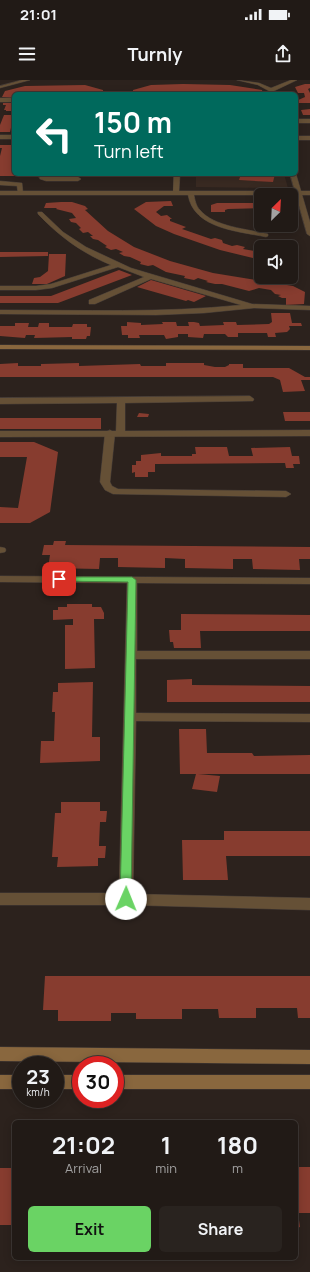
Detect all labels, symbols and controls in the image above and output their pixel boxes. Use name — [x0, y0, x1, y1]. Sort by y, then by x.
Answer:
text: 21:01 — [20, 4, 57, 25]
text: Turnly — [128, 42, 182, 66]
icon: menu — [16, 43, 38, 65]
icon: share — [272, 43, 294, 65]
text: 150 m — [94, 103, 172, 141]
icon: left — [28, 108, 80, 160]
text: Turn left — [94, 139, 164, 163]
north arrow — [254, 188, 298, 232]
map controls — [254, 188, 298, 284]
button: sound — [254, 240, 298, 284]
pin — [42, 562, 76, 596]
icon: arrive — [48, 568, 70, 590]
position arrow — [105, 878, 147, 920]
speed limit sign: 30 — [72, 1056, 124, 1108]
text: 23 — [26, 1063, 50, 1090]
text: km/h — [26, 1085, 50, 1099]
text: 21:02 — [52, 1128, 115, 1161]
text: 1 — [161, 1128, 171, 1161]
text: 180 — [217, 1128, 258, 1161]
text: Arrival — [65, 1159, 102, 1177]
text: min — [155, 1159, 177, 1177]
text: m — [232, 1159, 243, 1177]
button: Exit — [28, 1206, 151, 1252]
button: Share — [159, 1206, 282, 1252]

